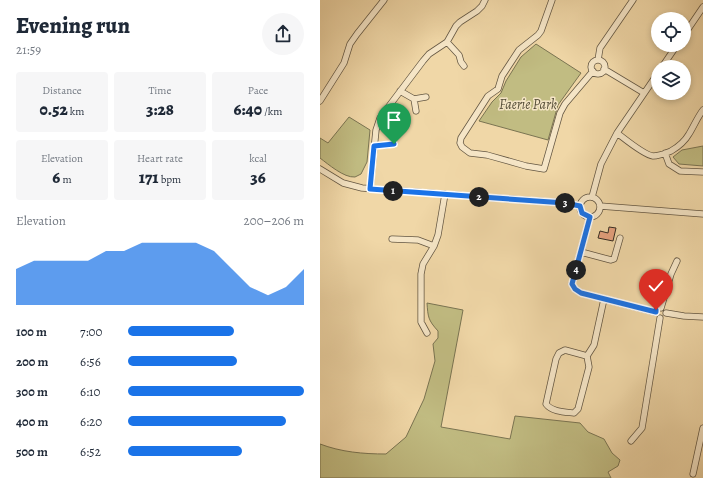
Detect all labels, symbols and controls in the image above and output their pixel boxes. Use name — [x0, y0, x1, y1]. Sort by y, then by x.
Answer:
text: Evening run — [16, 11, 130, 41]
map controls — [651, 12, 691, 100]
button: locate — [651, 12, 691, 52]
button: share — [262, 13, 304, 55]
text: 21:59 — [16, 41, 41, 58]
button: layers — [651, 60, 691, 100]
text: Distance — [42, 83, 82, 98]
text: Time — [149, 83, 171, 98]
text: Pace — [248, 83, 268, 98]
park label: Faerie Park — [499, 95, 557, 114]
text: 0.52 — [40, 98, 68, 121]
text: 3:28 — [146, 98, 174, 121]
text: 6:40 — [234, 98, 262, 121]
pin — [377, 103, 411, 144]
text: km — [68, 104, 84, 119]
text: /km — [262, 104, 282, 119]
icon: arrive — [383, 109, 405, 131]
text: Elevation — [41, 151, 83, 166]
text: Heart rate — [137, 151, 183, 166]
text: kcal — [249, 151, 267, 166]
text: 6 — [52, 166, 60, 189]
text: 171 — [139, 166, 159, 189]
text: 36 — [250, 166, 266, 189]
text: m — [60, 172, 72, 187]
text: bpm — [159, 172, 181, 187]
pin: 1 — [383, 181, 403, 201]
text: 1 — [391, 183, 395, 198]
pin: 2 — [469, 187, 489, 207]
text: 2 — [476, 189, 482, 204]
pin: 3 — [555, 193, 575, 213]
text: 3 — [563, 195, 567, 210]
text: Elevation — [16, 212, 66, 229]
text: 200–206 m — [244, 212, 304, 229]
pin: 4 — [566, 260, 586, 280]
text: 4 — [573, 262, 579, 277]
pin — [639, 269, 673, 310]
icon: check — [645, 275, 667, 297]
text: 100 m — [16, 323, 47, 340]
text: 7:00 — [80, 323, 102, 340]
text: 200 m — [16, 353, 49, 370]
text: 6:56 — [80, 353, 101, 370]
text: 300 m — [16, 383, 48, 400]
text: 6:10 — [80, 383, 100, 400]
text: 400 m — [16, 413, 48, 430]
text: 6:20 — [80, 413, 102, 430]
text: 500 m — [16, 443, 48, 460]
text: 6:52 — [80, 443, 101, 460]

